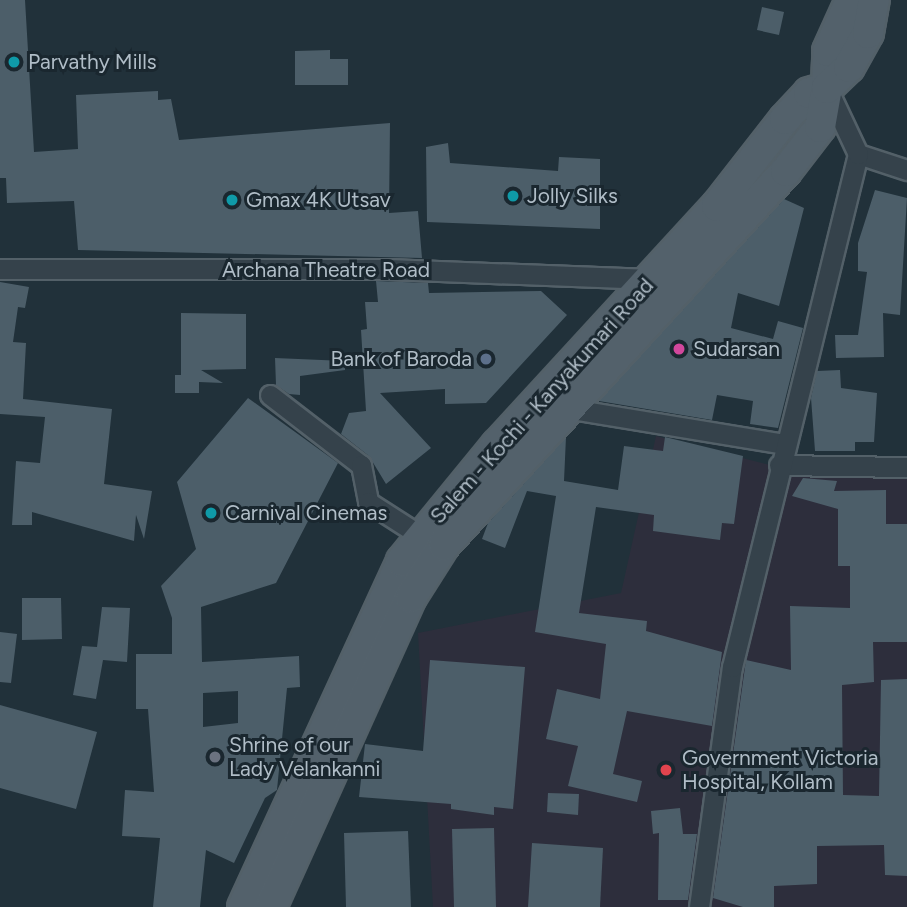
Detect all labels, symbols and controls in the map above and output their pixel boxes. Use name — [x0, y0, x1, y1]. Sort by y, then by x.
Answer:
place label: Parvathy Mills — [28, 49, 157, 75]
marker: Parvathy Mills — [6, 54, 22, 70]
place label: Jolly Silks — [527, 183, 618, 209]
place label: Gmax 4K Utsav — [246, 187, 391, 213]
marker: Jolly Silks — [505, 188, 521, 204]
marker: Gmax 4K Utsav — [224, 192, 240, 208]
street label: Archana Theatre Road — [222, 257, 430, 283]
street label: Salem - Kochi - Kanyakumari Road — [425, 273, 659, 529]
place label: Sudarsan — [693, 336, 780, 362]
marker: Sudarsan — [671, 341, 687, 357]
place label: Bank of Baroda — [330, 346, 472, 372]
marker: Bank of Baroda — [478, 351, 494, 367]
place label: Carnival Cinemas — [225, 500, 387, 526]
marker: Carnival Cinemas — [203, 505, 219, 521]
place label: Shrine of our Lady Velankanni — [229, 732, 380, 782]
place label: Government Victoria Hospital, Kollam — [682, 745, 879, 795]
marker: Shrine of our Lady Velankanni — [207, 749, 223, 765]
marker: Government Victoria Hospital, Kollam — [656, 760, 676, 780]

